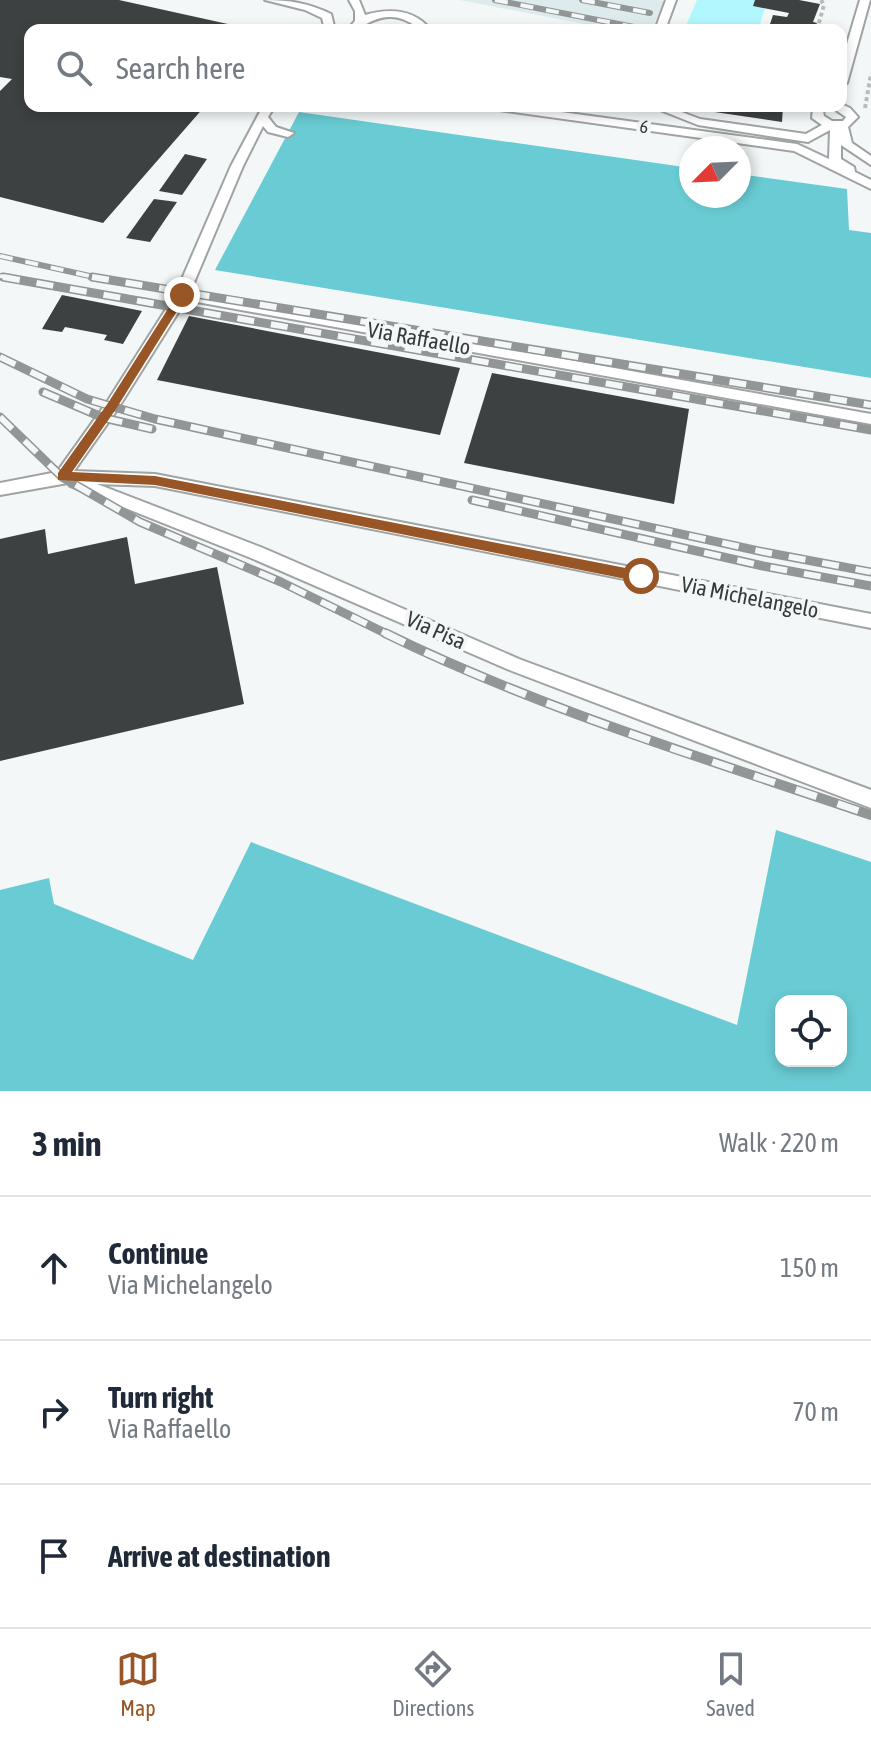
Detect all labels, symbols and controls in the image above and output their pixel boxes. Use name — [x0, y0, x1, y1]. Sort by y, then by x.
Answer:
search box — [24, 24, 847, 112]
icon: search — [52, 46, 96, 90]
text: Search here — [116, 51, 245, 85]
street label: 6 — [638, 116, 650, 137]
north arrow — [679, 136, 751, 208]
route end — [164, 277, 200, 313]
street label: Via Raffaello — [365, 316, 473, 360]
route start — [623, 558, 659, 594]
street label: Via Michelangelo — [679, 571, 821, 623]
street label: Via Pisa — [402, 605, 470, 655]
map controls — [775, 995, 847, 1067]
button: locate — [775, 995, 847, 1067]
text: 3 min — [32, 1124, 101, 1163]
text: Walk · 220 m — [719, 1128, 839, 1158]
text: Continue — [108, 1236, 208, 1270]
icon: ahead — [32, 1246, 76, 1290]
text: 150 m — [780, 1253, 839, 1283]
text: Via Michelangelo — [108, 1270, 273, 1300]
text: Turn right — [108, 1380, 214, 1414]
icon: right — [32, 1390, 76, 1434]
text: 70 m — [792, 1397, 839, 1427]
text: Via Raffaello — [108, 1414, 231, 1444]
icon: arrive — [32, 1534, 76, 1578]
text: Arrive at destination — [108, 1539, 330, 1573]
tab: Map — [116, 1647, 160, 1721]
tab: Directions — [392, 1647, 474, 1721]
tab: Saved — [706, 1647, 755, 1721]

